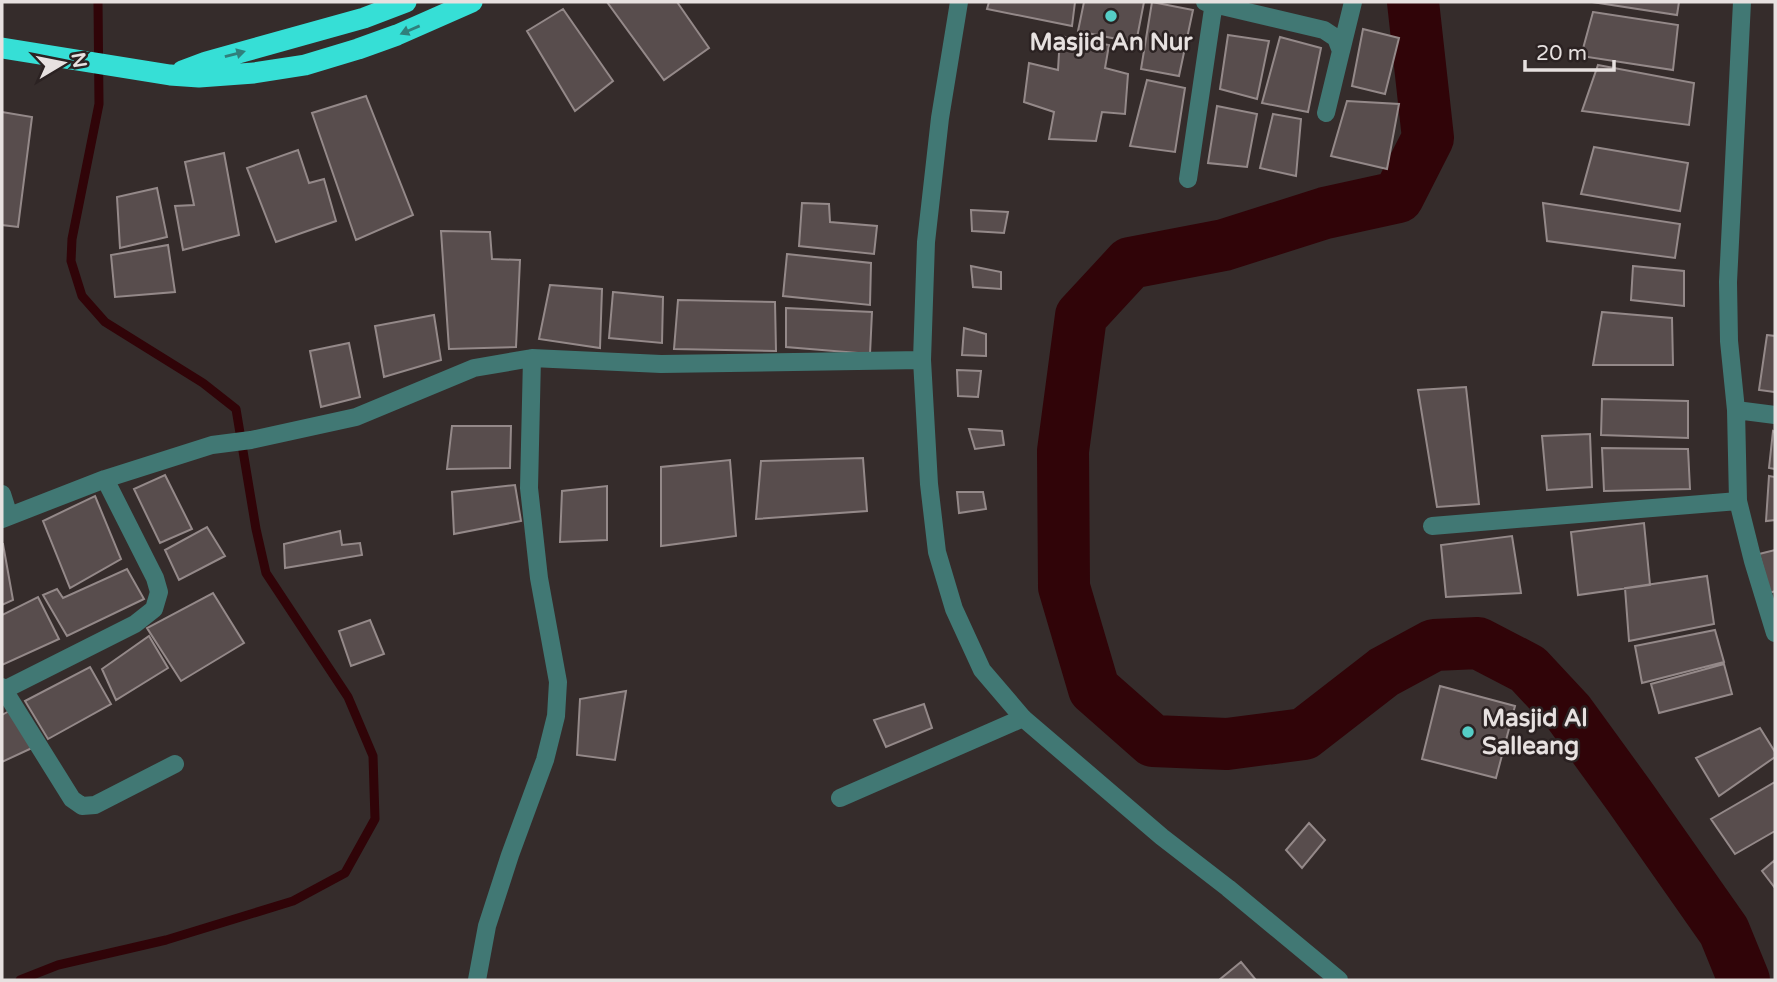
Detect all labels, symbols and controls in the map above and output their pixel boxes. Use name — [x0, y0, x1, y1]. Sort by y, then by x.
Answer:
marker: Masjid An Nur — [1103, 8, 1119, 24]
one-way arrow — [399, 25, 420, 36]
north arrow — [28, 28, 98, 98]
place label: Masjid An Nur — [1029, 28, 1193, 57]
scale bar — [1525, 28, 1614, 72]
text: 20 m — [1536, 41, 1587, 66]
one-way arrow — [224, 48, 246, 59]
text: N — [67, 51, 91, 70]
place label: Masjid Al Salleang — [1482, 704, 1587, 761]
marker: Masjid Al Salleang — [1460, 724, 1476, 740]

